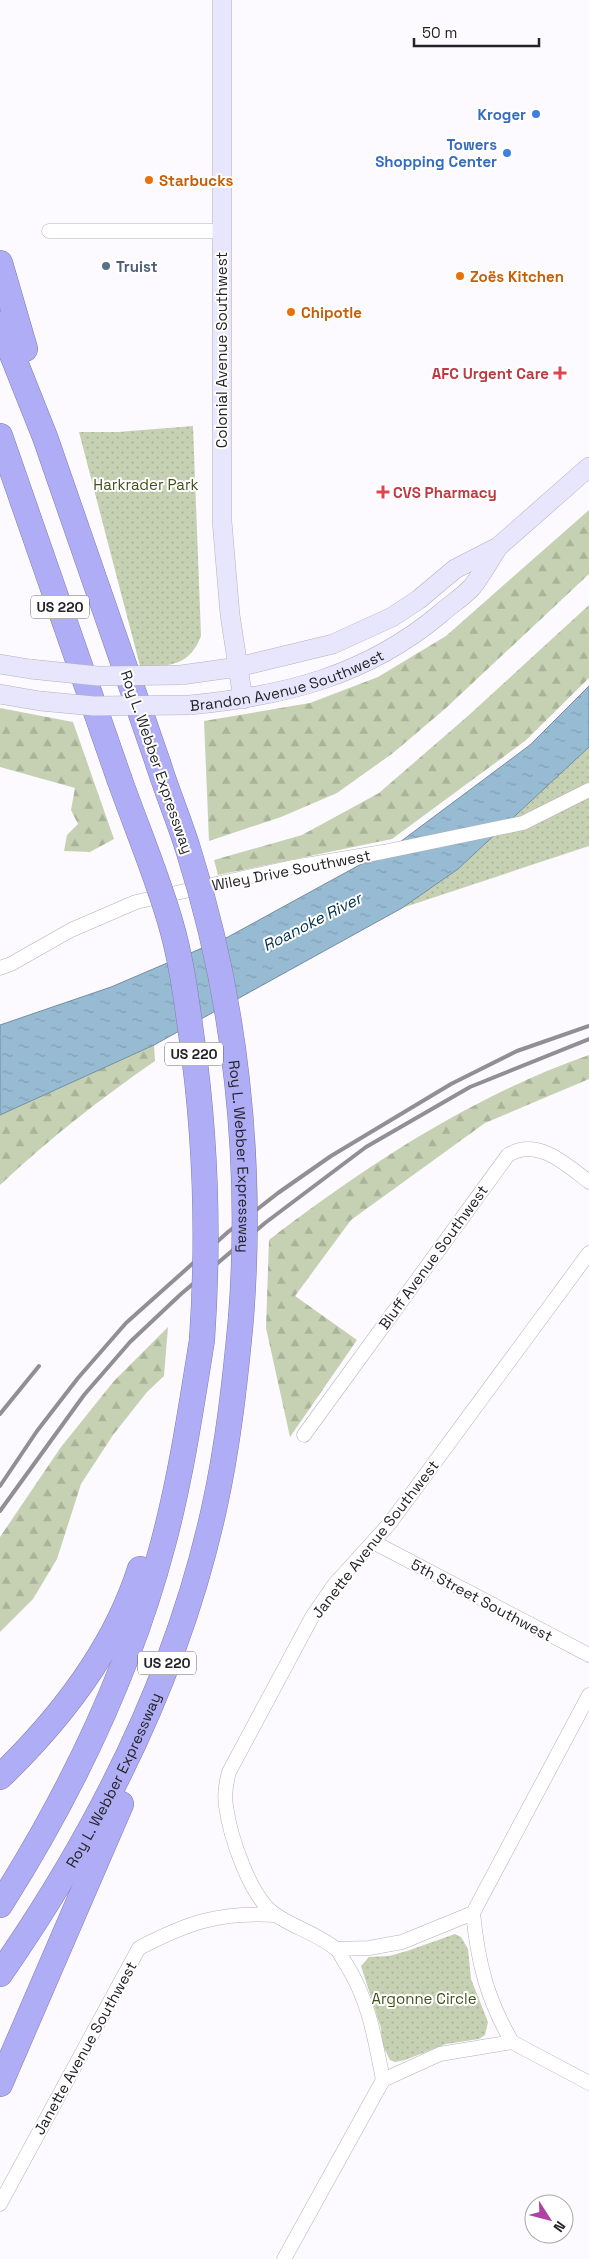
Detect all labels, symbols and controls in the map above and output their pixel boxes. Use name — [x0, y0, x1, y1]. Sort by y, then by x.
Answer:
scale bar — [414, 15, 539, 47]
text: 50 m — [422, 23, 457, 42]
place label: Kroger — [478, 105, 526, 124]
marker: Kroger — [530, 108, 542, 120]
place label: Towers Shopping Center — [375, 135, 497, 171]
marker: Towers Shopping Center — [501, 147, 513, 159]
place label: Starbucks — [159, 171, 233, 190]
marker: Starbucks — [143, 174, 155, 186]
street label: Colonial Avenue Southwest — [212, 252, 231, 448]
place label: Truist — [116, 257, 158, 276]
marker: Truist — [100, 260, 112, 272]
place label: Zoës Kitchen — [470, 267, 564, 286]
marker: Zoës Kitchen — [454, 270, 466, 282]
place label: Chipotle — [301, 303, 362, 322]
marker: Chipotle — [285, 306, 297, 318]
place label: AFC Urgent Care — [432, 364, 549, 383]
marker: AFC Urgent Care — [553, 366, 567, 380]
park label: Harkrader Park — [93, 475, 199, 494]
place label: CVS Pharmacy — [393, 483, 497, 502]
marker: CVS Pharmacy — [377, 486, 389, 498]
road number: US 220 — [31, 596, 89, 618]
street label: Brandon Avenue Southwest — [189, 645, 387, 715]
street label: Roy L. Webber Expressway — [117, 668, 197, 856]
street label: Wiley Drive Southwest — [210, 845, 372, 895]
water label: Roanoke River — [259, 887, 367, 956]
road number: US 220 — [165, 1042, 223, 1066]
street label: Roy L. Webber Expressway — [225, 1059, 254, 1253]
street label: Bluff Avenue Southwest — [374, 1181, 492, 1333]
street label: Janette Avenue Southwest — [307, 1456, 443, 1622]
street label: 5th Street Southwest — [408, 1555, 556, 1645]
road number: US 220 — [138, 1652, 196, 1675]
street label: Roy L. Webber Expressway — [61, 1690, 164, 1871]
street label: Janette Avenue Southwest — [29, 1958, 141, 2138]
park label: Argonne Circle — [371, 1989, 477, 2008]
north arrow — [524, 2194, 574, 2244]
text: N — [549, 2218, 570, 2236]

